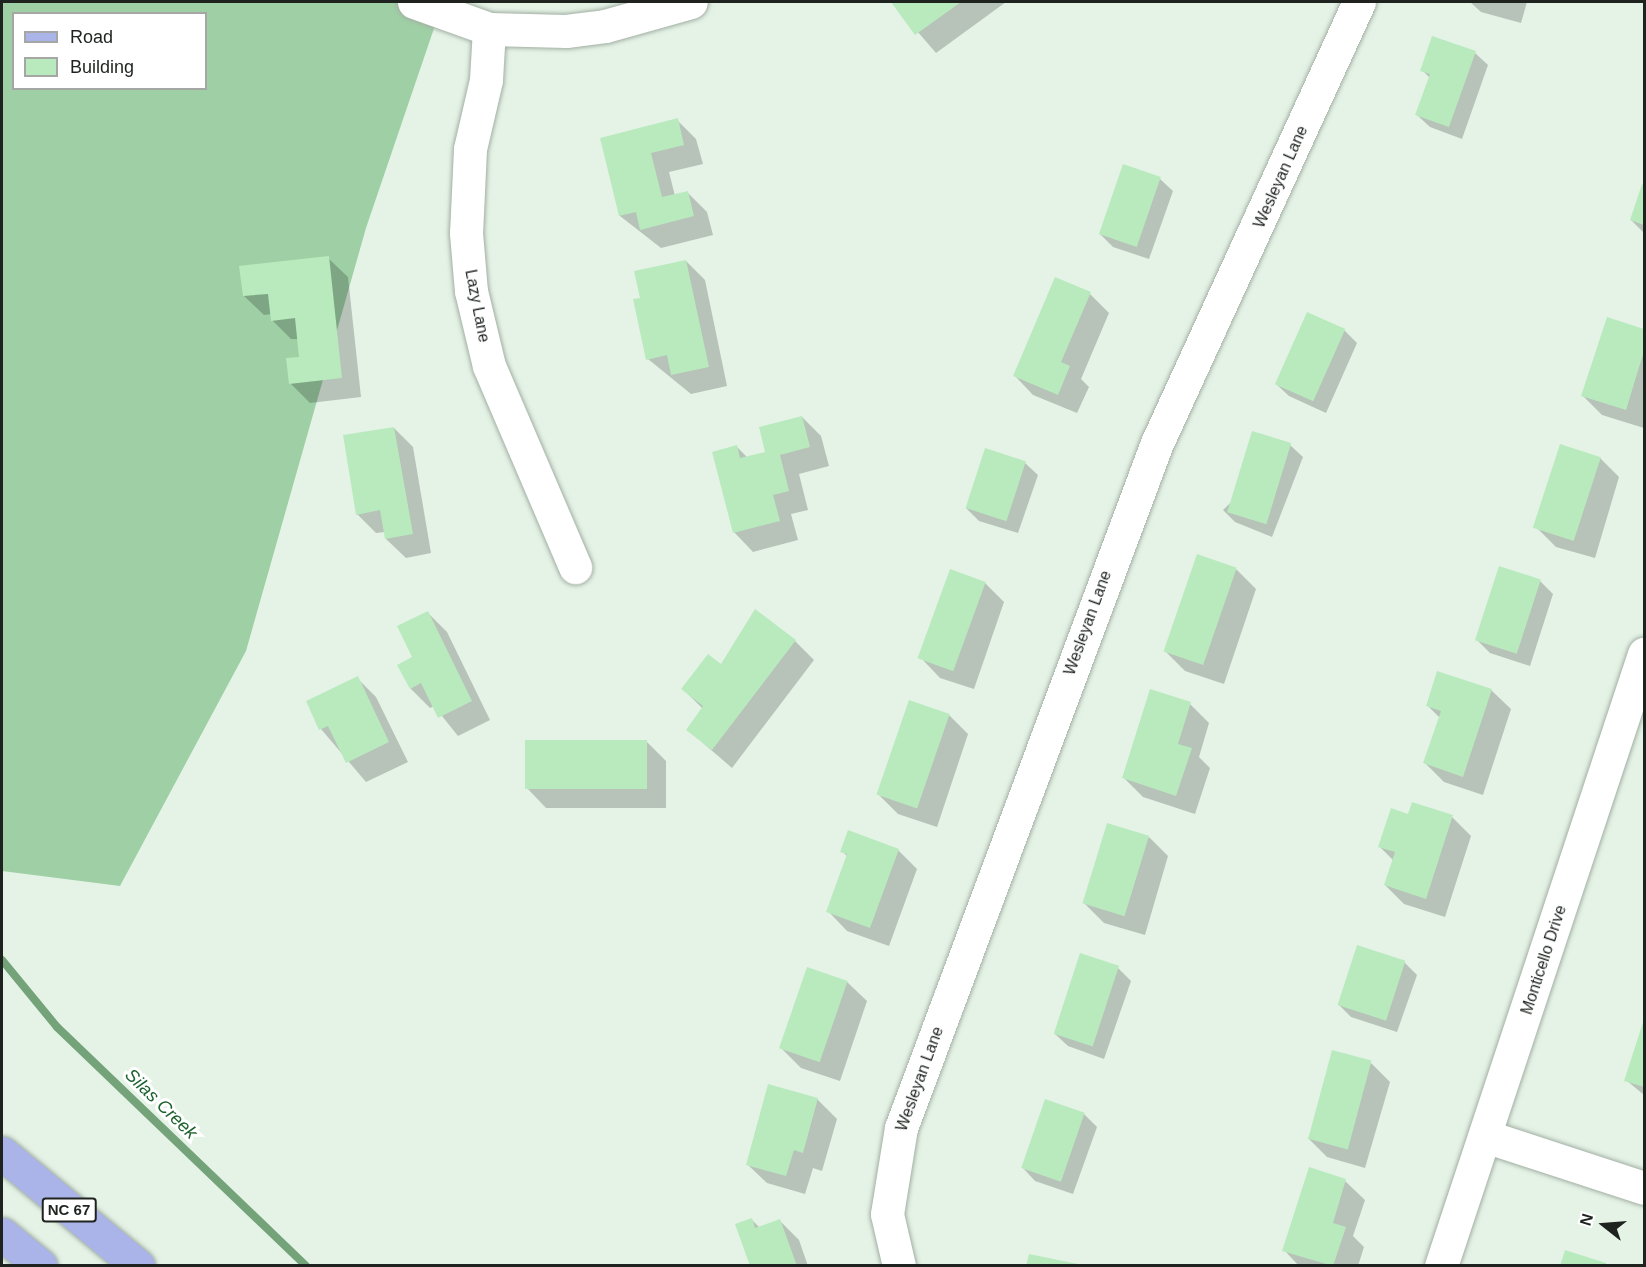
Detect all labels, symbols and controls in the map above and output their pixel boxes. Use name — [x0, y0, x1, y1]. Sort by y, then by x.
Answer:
legend — [12, 12, 207, 90]
text: Road — [70, 27, 113, 47]
text: Building — [70, 57, 134, 77]
street label: Wesleyan Lane — [1250, 123, 1312, 231]
street label: Lazy Lane — [461, 268, 493, 344]
street label: Wesleyan Lane — [1060, 568, 1116, 678]
street label: Monticello Drive — [1517, 903, 1571, 1017]
street label: Wesleyan Lane — [892, 1024, 948, 1134]
water label: Silas Creek — [120, 1064, 202, 1144]
north arrow — [1574, 1195, 1634, 1255]
road number: NC 67 — [40, 1198, 98, 1222]
text: N — [1576, 1212, 1596, 1228]

